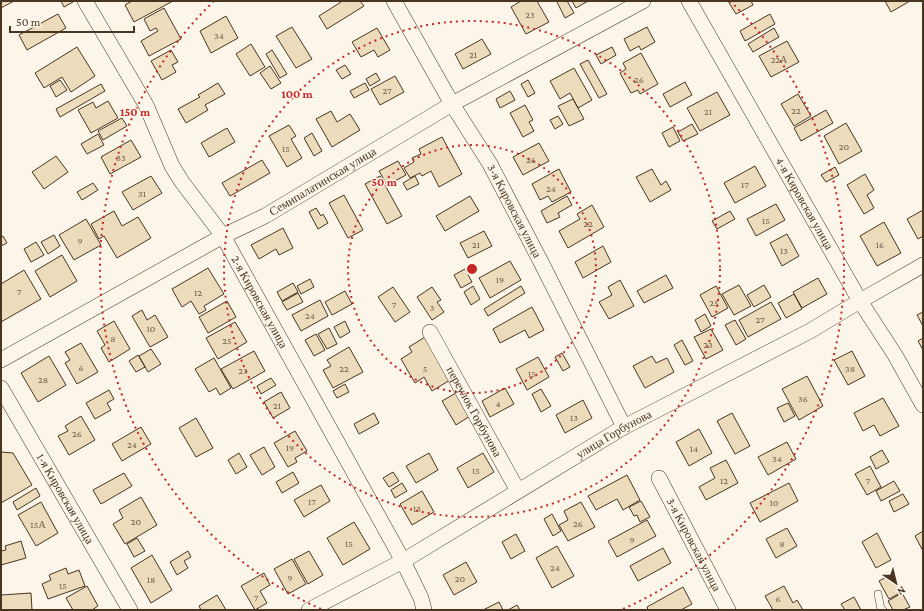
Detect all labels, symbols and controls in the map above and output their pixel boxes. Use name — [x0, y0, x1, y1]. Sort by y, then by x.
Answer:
scale bar — [10, 8, 134, 34]
house number: 23 — [525, 9, 535, 20]
text: 50 m — [16, 15, 41, 29]
house number: 34 — [214, 30, 224, 41]
house number: 21 — [469, 49, 477, 60]
house number: 22А — [771, 54, 788, 65]
house number: 26 — [634, 74, 644, 85]
house number: 27 — [382, 85, 392, 96]
text: 100 m — [281, 87, 314, 101]
text: 150 m — [120, 105, 151, 119]
house number: 22 — [791, 105, 801, 116]
house number: 21 — [704, 106, 712, 117]
house number: 20 — [839, 141, 850, 152]
house number: 15 — [282, 143, 290, 154]
street label: Семипалатинская улица — [267, 144, 379, 219]
house number: 33 — [116, 152, 126, 163]
house number: 26 — [526, 154, 536, 165]
street label: 4-я Кировская улица — [773, 155, 837, 253]
street label: 3-я Кировская улица — [484, 162, 545, 261]
text: 50 m — [371, 175, 398, 189]
house number: 17 — [741, 179, 749, 190]
house number: 24 — [546, 183, 556, 194]
house number: 31 — [138, 188, 146, 199]
house number: 15 — [762, 215, 770, 226]
house number: 22 — [583, 218, 593, 229]
house number: 9 — [77, 235, 83, 246]
house number: 21 — [472, 239, 480, 250]
house number: 16 — [876, 239, 884, 250]
house number: 13 — [780, 245, 788, 256]
street label: 2-я Кировская улица — [228, 253, 291, 351]
centre of rings — [465, 262, 479, 276]
house number: 19 — [496, 274, 504, 285]
house number: 7 — [17, 286, 22, 297]
house number: 12 — [194, 287, 202, 298]
house number: 25 — [709, 297, 719, 308]
house number: 7 — [392, 299, 397, 310]
house number: 3 — [430, 302, 435, 313]
house number: 24 — [305, 310, 315, 321]
house number: 27 — [755, 314, 765, 325]
house number: 10 — [147, 323, 156, 334]
house number: 8 — [110, 333, 116, 344]
house number: 25 — [222, 335, 232, 346]
house number: 23 — [703, 339, 713, 350]
house number: 6 — [78, 362, 84, 373]
house number: 22 — [339, 363, 349, 374]
house number: 5 — [423, 363, 428, 374]
house number: 38 — [845, 363, 855, 374]
street label: переулок Горбунова — [443, 364, 505, 460]
house number: 23 — [238, 365, 248, 376]
house number: 15 — [528, 368, 536, 379]
house number: 28 — [38, 374, 48, 385]
house number: 36 — [798, 393, 808, 404]
house number: 4 — [495, 398, 501, 409]
house number: 21 — [273, 400, 281, 411]
street label: улица Горбунова — [573, 407, 654, 461]
house number: 13 — [570, 412, 578, 423]
house number: 26 — [72, 428, 82, 439]
house number: 24 — [127, 439, 137, 450]
house number: 19 — [286, 442, 294, 453]
house number: 14 — [690, 443, 698, 454]
street label: 1-я Кировская улица — [34, 451, 97, 547]
house number: 34 — [772, 453, 782, 464]
house number: 15 — [472, 465, 480, 476]
house number: 12 — [720, 475, 728, 486]
house number: 7 — [866, 475, 871, 486]
street label: 3-я Кировская улица — [664, 495, 724, 594]
house number: 17 — [308, 496, 316, 507]
house number: 10 — [770, 497, 779, 508]
house number: 13 — [413, 503, 421, 514]
house number: 20 — [131, 516, 142, 527]
house number: 26 — [573, 518, 583, 529]
house number: 15А — [30, 519, 46, 530]
house number: 9 — [629, 534, 635, 545]
house number: 15 — [345, 538, 353, 549]
house number: 8 — [779, 538, 785, 549]
house number: 24 — [550, 562, 560, 573]
north arrow — [876, 563, 916, 603]
house number: 9 — [287, 572, 293, 583]
house number: 20 — [455, 573, 466, 584]
house number: 18 — [147, 574, 155, 585]
house number: 15 — [59, 580, 67, 591]
text: N — [895, 584, 908, 599]
house number: 7 — [254, 592, 259, 603]
house number: 6 — [775, 593, 781, 604]

